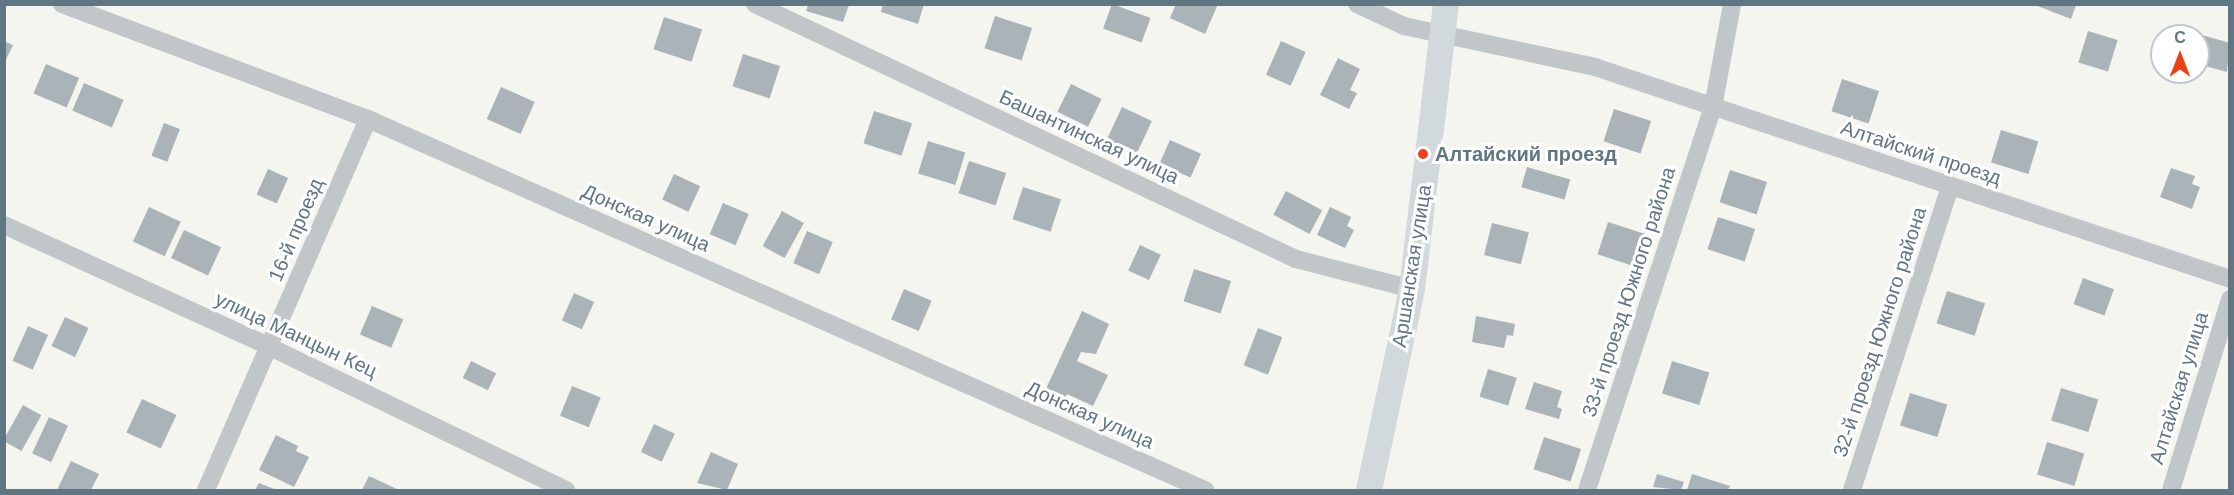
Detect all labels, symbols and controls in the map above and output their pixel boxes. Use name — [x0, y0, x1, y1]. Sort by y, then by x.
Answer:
north arrow — [2150, 24, 2210, 84]
text: С — [2174, 29, 2186, 46]
street label: Башантинская улица — [995, 85, 1183, 189]
street label: Алтайский проезд — [1838, 116, 2004, 190]
place label: Алтайский проезд — [1435, 142, 1617, 166]
marker: Алтайский проезд — [1416, 147, 1430, 161]
street label: 33-й проезд Южного района — [1577, 164, 1681, 420]
street label: 16-й проезд — [264, 175, 328, 285]
street label: Донская улица — [578, 179, 714, 257]
street label: Аршанская улица — [1387, 183, 1437, 349]
street label: 32-й проезд Южного района — [1828, 204, 1932, 460]
street label: улица Манцын Кец — [211, 287, 381, 383]
street label: Алтайская улица — [2144, 309, 2214, 467]
street label: Донская улица — [1022, 376, 1158, 454]

